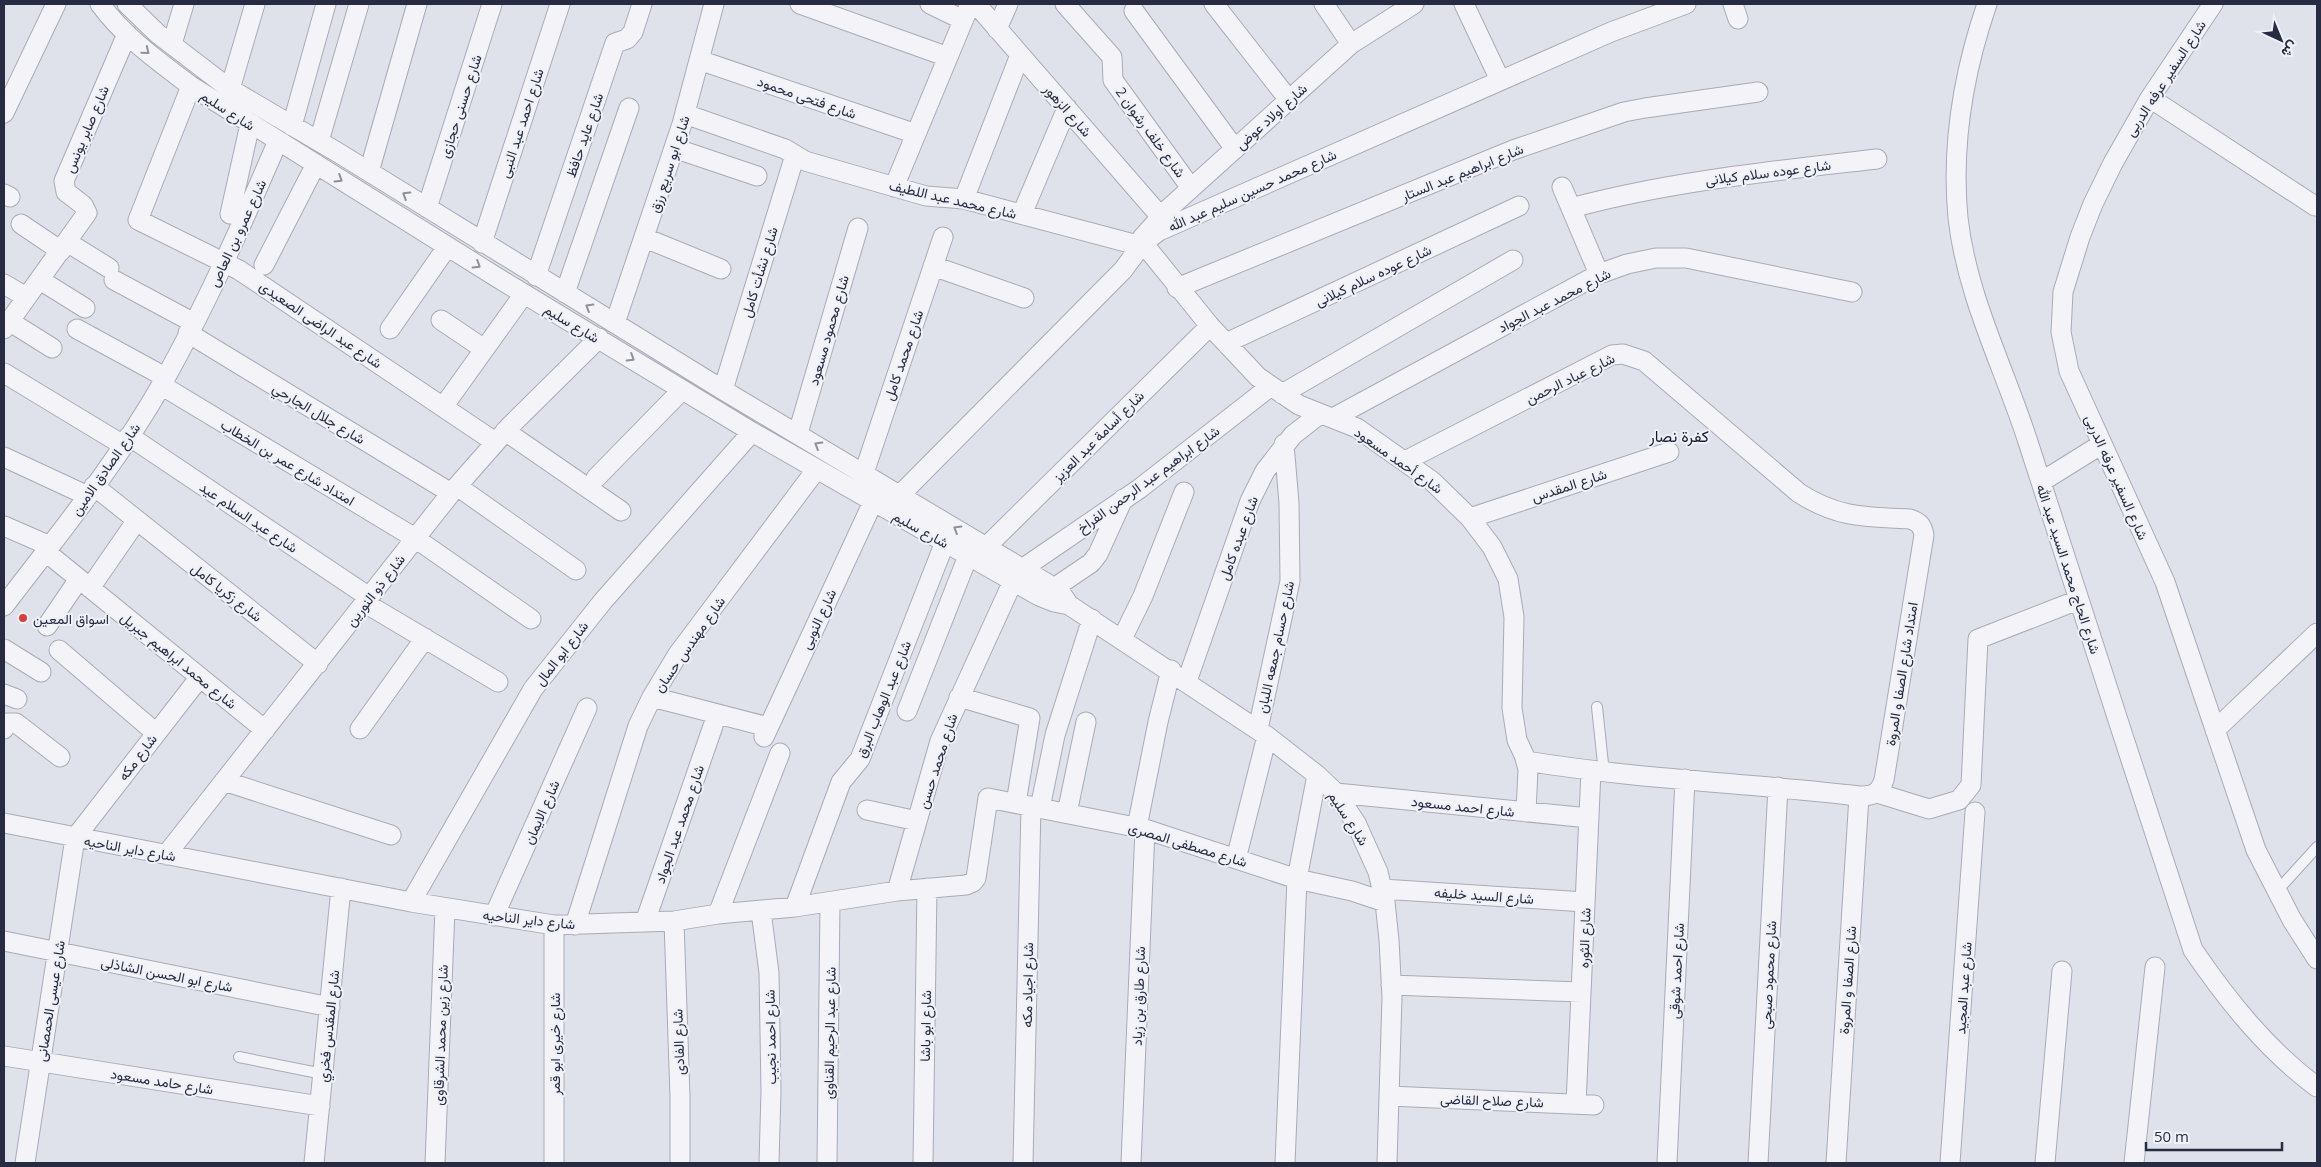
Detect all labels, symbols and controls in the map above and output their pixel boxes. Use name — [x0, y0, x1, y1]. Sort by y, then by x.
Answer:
north arrow — [2256, 15, 2306, 65]
street label: شارع السفير عرفه الدربى — [2120, 16, 2211, 141]
text: ش — [2278, 37, 2303, 63]
one-way arrow — [140, 45, 149, 54]
street label: شارع حسنى حجازى — [434, 52, 488, 161]
street label: شارع احمد عبد النبى — [494, 66, 550, 181]
street label: شارع فتحى محمود — [754, 71, 859, 125]
street label: شارع الزهور — [1038, 79, 1096, 142]
street label: شارع اولاد عوض — [1231, 79, 1312, 155]
street label: شارع صابر يونس — [59, 82, 115, 176]
street label: شارع خلف رشوان 2 — [1110, 83, 1190, 182]
street label: شارع سليم — [196, 85, 259, 136]
street label: شارع عايد حافظ — [561, 90, 609, 181]
street label: شارع ابو سريع رزق — [644, 113, 696, 216]
street label: شارع ابراهيم عبد الستار — [1397, 139, 1527, 207]
street label: شارع محمد حسين سليم عبد الله — [1165, 144, 1340, 238]
street label: شارع عوده سلام كيلانى — [1704, 155, 1832, 191]
one-way arrow — [334, 173, 343, 182]
street label: شارع محمد عبد اللطيف — [887, 175, 1019, 225]
street label: شارع عمرو بن العاص — [204, 176, 272, 291]
one-way arrow — [402, 191, 411, 201]
street label: شارع نشأت كامل — [736, 224, 784, 320]
street label: شارع عوده سلام كيلانى — [1312, 240, 1435, 312]
one-way arrow — [472, 259, 481, 269]
street label: شارع محمد عبد الجواد — [1494, 263, 1615, 338]
street label: شارع محمود مسعود — [803, 273, 855, 388]
street label: شارع عبد الراضى الصعيدى — [255, 276, 386, 374]
street label: شارع سليم — [540, 299, 603, 349]
one-way arrow — [585, 304, 594, 314]
street label: شارع محمد كامل — [879, 307, 929, 403]
street label: شارع عباد الرحمن — [1522, 348, 1619, 410]
one-way arrow — [626, 352, 635, 362]
street label: شارع جلال الجارحي — [268, 378, 369, 451]
street label: شارع أسامة عبد العزيز — [1047, 386, 1149, 488]
street label: شارع السفير عرفه الدربى — [2079, 411, 2153, 543]
street label: امتداد شارع عمر بن الخطاب — [217, 414, 358, 511]
street label: شارع الصادق الامين — [66, 419, 146, 520]
street label: شارع ابراهيم عبد الرحمن الفراخ — [1073, 421, 1224, 539]
street label: شارع أحمد مسعود — [1350, 422, 1447, 499]
district label: كفرة نصار — [1648, 425, 1709, 447]
one-way arrow — [814, 442, 823, 452]
street label: شارع المقدس — [1529, 464, 1610, 508]
street label: شارع عبد السلام عيد — [195, 477, 302, 559]
street label: شارع الحاج محمد السيد عبد الله — [2031, 482, 2105, 657]
street label: شارع عبده كامل — [1214, 493, 1264, 583]
street label: شارع سليم — [889, 506, 952, 554]
one-way arrow — [954, 526, 963, 536]
street label: شارع ذو النورين — [341, 550, 411, 631]
street label: شارع زكريا كامل — [186, 558, 266, 627]
street label: شارع حسام جمعه اللبان — [1252, 579, 1300, 715]
street label: شارع النوبى — [796, 586, 842, 653]
street label: شارع مهندس حسان — [649, 592, 731, 697]
street label: امتداد شارع الصفا و المروة — [1880, 601, 1924, 748]
street label: شارع محمد ابراهيم جبريل — [116, 607, 241, 714]
place label: اسواق المعين — [33, 609, 109, 628]
marker: اسواق المعين — [17, 612, 29, 624]
street label: شارع ابو المال — [530, 617, 594, 690]
street label: شارع عبد الوهاب البرق — [851, 638, 917, 761]
street label: شارع محمد حسن — [913, 711, 963, 812]
street label: شارع مكه — [113, 730, 162, 785]
street label: شارع محمد عبد الجواد — [650, 762, 710, 886]
street label: شارع الايمان — [518, 777, 565, 848]
street label: شارع سليم — [1323, 787, 1374, 850]
street label: شارع احمد مسعود — [1410, 791, 1516, 823]
street label: شارع مصطفى المصرى — [1126, 817, 1250, 873]
street label: شارع داير الناحيه — [82, 831, 177, 867]
street label: شارع السيد خليفه — [1433, 882, 1535, 910]
street label: شارع داير الناحيه — [482, 905, 576, 935]
street label: شارع الثوره — [1573, 907, 1597, 969]
street label: شارع محمود صبحى — [1756, 920, 1782, 1030]
street label: شارع احمد شوقى — [1664, 922, 1690, 1020]
street label: شارع الصفا و المروة — [1834, 925, 1862, 1035]
street label: شارع عيسى الحمصانى — [31, 939, 71, 1063]
street label: شارع عبد المجيد — [1950, 941, 1978, 1035]
street label: شارع اجياد مكه — [1017, 942, 1039, 1028]
street label: شارع طارق بن زياد — [1127, 946, 1151, 1046]
street label: شارع ابو الحسن الشاذلى — [99, 952, 235, 998]
street label: شارع زين محمد الشرقاوى — [428, 964, 454, 1106]
street label: شارع عبد الرحيم القناوى — [818, 967, 842, 1099]
street label: شارع المقدس فخري — [313, 969, 346, 1083]
street label: شارع احمد نجيب — [760, 989, 782, 1085]
street label: شارع ابو باشا — [915, 990, 937, 1062]
street label: شارع خيرى ابو قمر — [545, 993, 566, 1096]
street label: شارع الفادى — [667, 1008, 691, 1075]
street label: شارع حامد مسعود — [109, 1064, 215, 1100]
street label: شارع صلاح القاضى — [1440, 1089, 1544, 1113]
scale bar — [2146, 1120, 2282, 1152]
text: 50 m — [2154, 1126, 2189, 1146]

